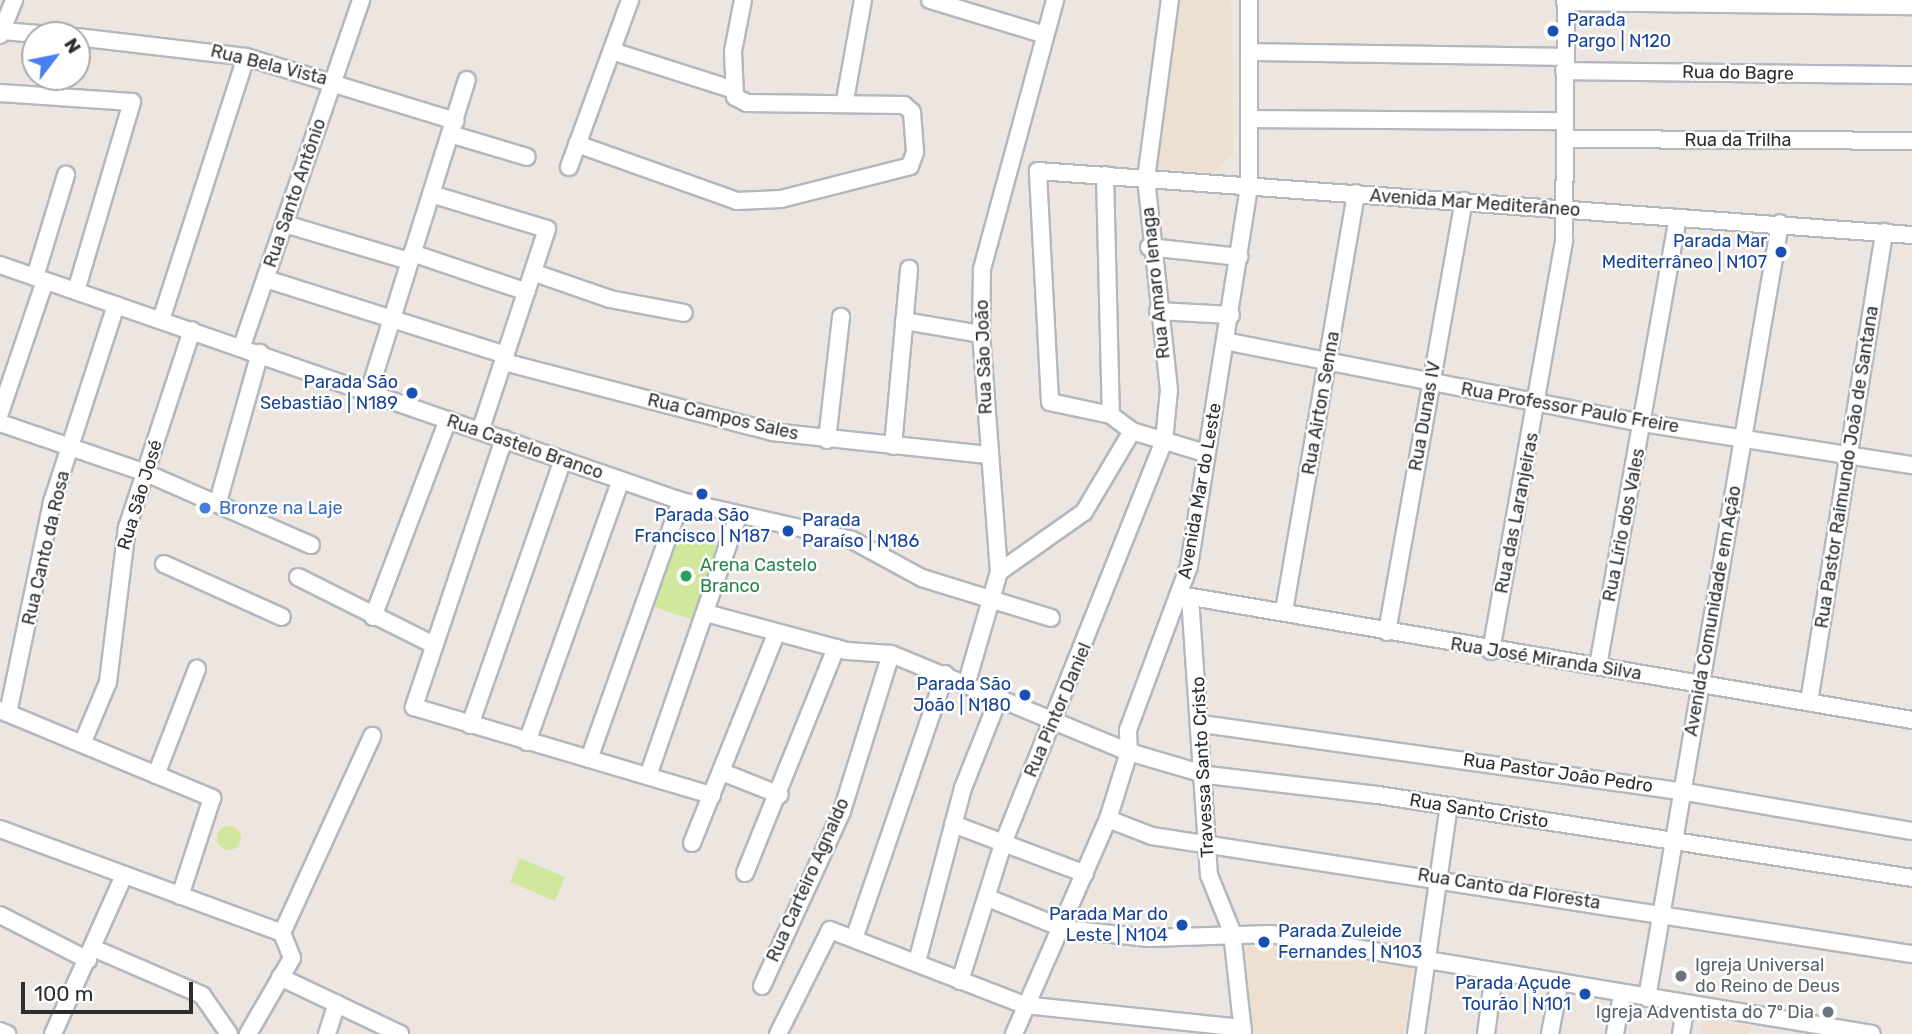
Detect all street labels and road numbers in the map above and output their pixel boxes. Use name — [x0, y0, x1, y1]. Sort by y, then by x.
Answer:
street label: Rua Bela Vista — [208, 40, 330, 90]
street label: Rua do Bagre — [1682, 61, 1794, 85]
street label: Rua Santo Antônio — [259, 116, 331, 270]
street label: Rua da Trilha — [1684, 129, 1792, 151]
street label: Avenida Mar Mediterâneo — [1369, 185, 1581, 221]
street label: Rua Amaro Ienaga — [1137, 206, 1175, 360]
street label: Rua São João — [971, 299, 997, 415]
street label: Rua Pastor Raimundo João de Santana — [1811, 304, 1883, 630]
street label: Rua Airton Senna — [1298, 329, 1344, 477]
street label: Rua Dunas IV — [1405, 359, 1445, 473]
street label: Rua Professor Paulo Freire — [1459, 378, 1681, 438]
street label: Rua Campos Sales — [645, 389, 801, 445]
street label: Avenida Mar do Leste — [1174, 401, 1226, 581]
street label: Rua Castelo Branco — [444, 410, 606, 484]
street label: Rua das Laranjeiras — [1491, 431, 1543, 595]
street label: Rua São José — [113, 437, 167, 553]
street label: Rua Lírio dos Vales — [1598, 446, 1650, 604]
street label: Rua Canto da Rosa — [18, 469, 74, 627]
street label: Avenida Comunidade em Ação — [1680, 484, 1746, 738]
street label: Rua José Miranda Silva — [1449, 633, 1643, 685]
street label: Rua Pintor Daniel — [1020, 639, 1096, 781]
street label: Travessa Santo Cristo — [1187, 676, 1219, 858]
street label: Rua Pastor João Pedro — [1462, 749, 1654, 797]
street label: Rua Santo Cristo — [1408, 789, 1550, 833]
street label: Rua Carteiro Agnaldo — [762, 794, 854, 966]
street label: Rua Canto da Floresta — [1416, 864, 1602, 914]

